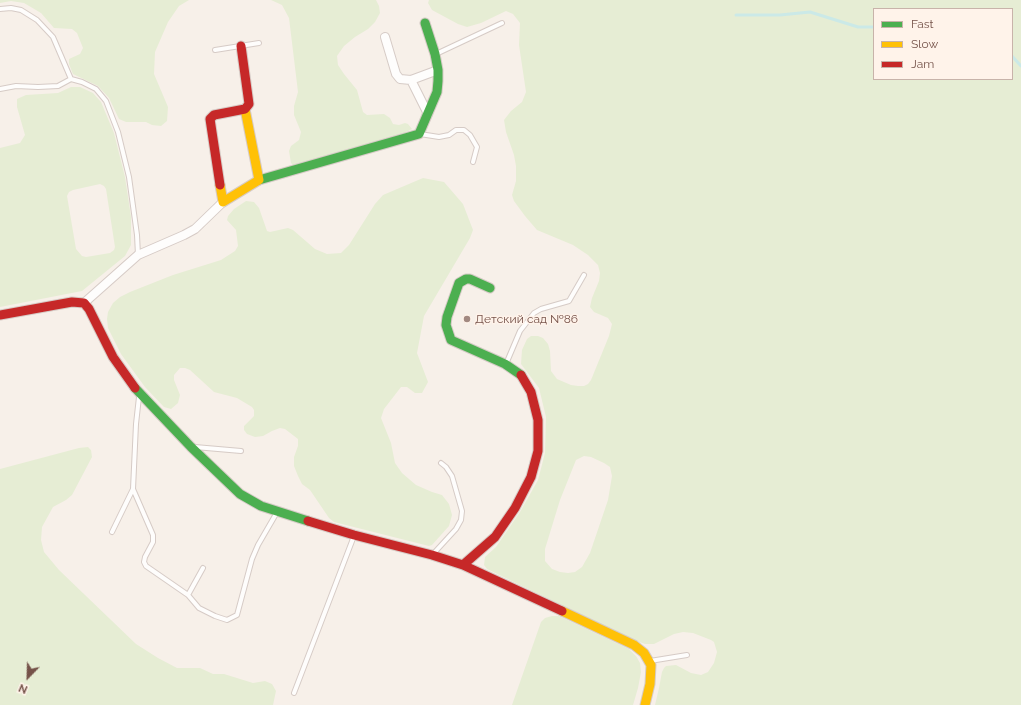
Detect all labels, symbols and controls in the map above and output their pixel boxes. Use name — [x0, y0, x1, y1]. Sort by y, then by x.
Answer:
legend — [873, 8, 1013, 80]
text: Fast — [911, 17, 934, 31]
text: Slow — [911, 37, 938, 51]
text: Jam — [911, 57, 934, 71]
place label: Детский сад №86 — [475, 312, 578, 326]
marker: Детский сад №86 — [462, 314, 472, 324]
north arrow — [8, 657, 48, 697]
text: N — [17, 681, 30, 696]

